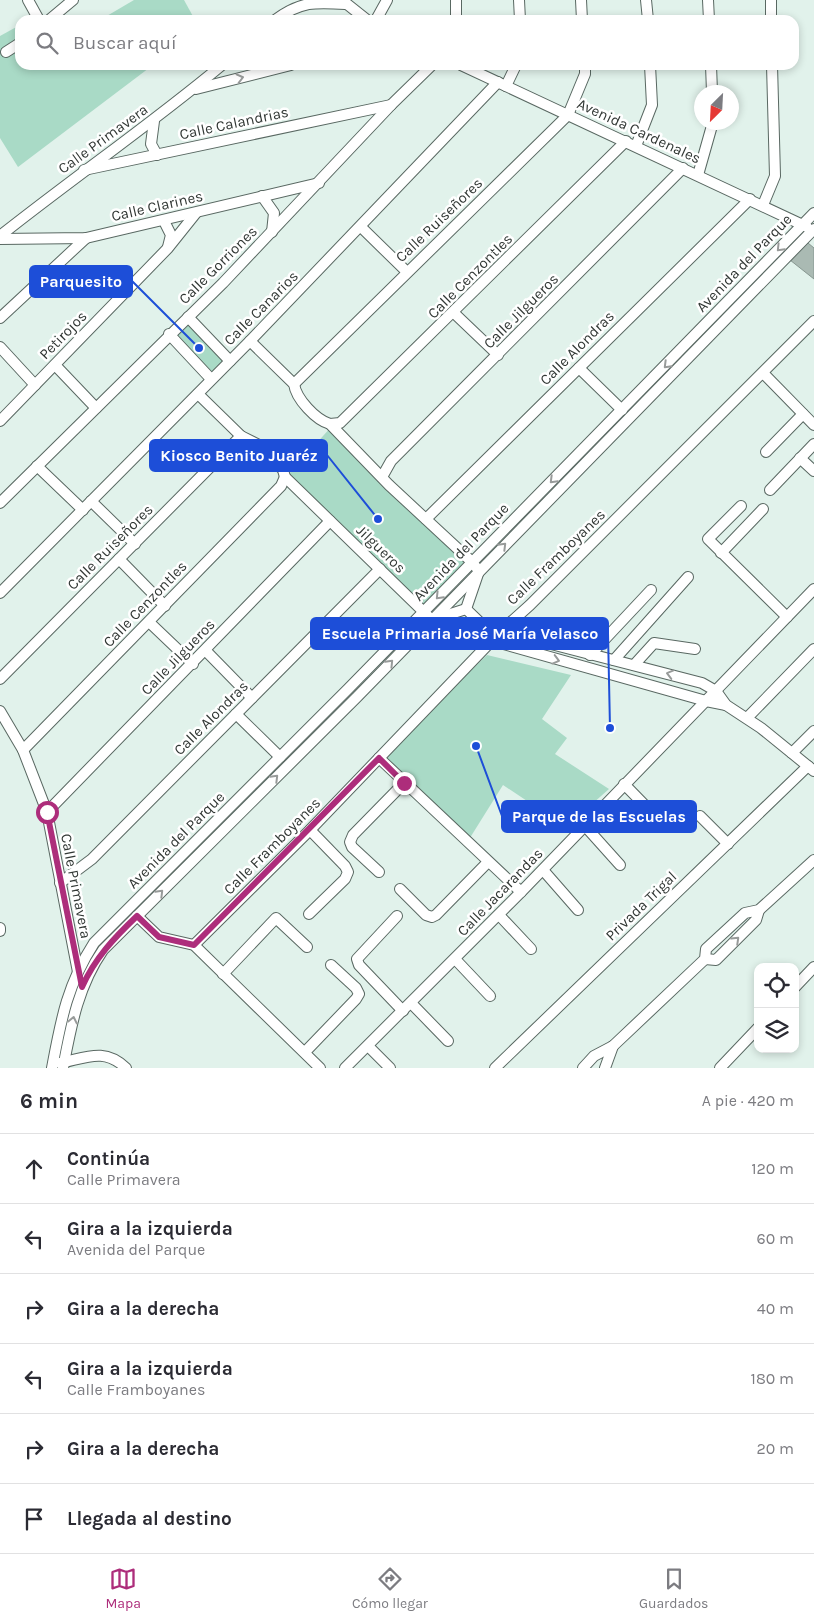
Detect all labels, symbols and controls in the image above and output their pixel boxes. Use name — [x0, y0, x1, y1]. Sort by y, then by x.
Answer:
search box — [15, 15, 799, 70]
icon: search — [33, 29, 61, 57]
text: Buscar aquí — [73, 32, 177, 54]
one-way arrow — [235, 73, 244, 84]
north arrow — [694, 85, 739, 130]
street label: Avenida Cardenales — [574, 94, 704, 168]
street label: Calle Primavera — [55, 100, 151, 178]
street label: Calle Calandrias — [178, 103, 290, 143]
street label: Calle Ruiseñores — [392, 174, 486, 266]
street label: Calle Clarines — [110, 187, 204, 225]
street label: Avenida del Parque — [692, 210, 796, 316]
street label: Calle Gorriones — [175, 222, 261, 308]
street label: Calle Cenzontles — [424, 230, 516, 322]
one-way arrow — [777, 242, 786, 251]
callout: Parquesito — [30, 266, 132, 297]
street label: Calle Canarios — [220, 267, 302, 349]
street label: Calle Jilgueros — [480, 270, 562, 352]
text: Parquesito — [40, 272, 122, 291]
street label: Petirojos — [36, 307, 90, 363]
street label: Calle Alondras — [536, 307, 618, 389]
one-way arrow — [664, 359, 673, 368]
callout: Kiosco Benito Juaréz — [150, 440, 327, 471]
text: Kiosco Benito Juaréz — [160, 446, 318, 465]
one-way arrow — [549, 474, 558, 483]
street label: Avenida del Parque — [409, 499, 513, 605]
street label: Calle Ruiseñores — [63, 500, 157, 594]
street label: Calle Framboyanes — [503, 505, 609, 609]
street label: Jilgueros — [353, 521, 409, 577]
one-way arrow — [497, 543, 506, 552]
street label: Calle Cenzontles — [99, 557, 191, 651]
one-way arrow — [436, 591, 445, 600]
street label: Calle Jilgueros — [137, 615, 219, 699]
callout: Escuela Primaria José María Velasco — [311, 618, 608, 649]
text: Escuela Primaria José María Velasco — [322, 624, 598, 643]
one-way arrow — [552, 654, 560, 664]
one-way arrow — [384, 660, 393, 669]
one-way arrow — [666, 669, 674, 680]
street label: Calle Alondras — [170, 677, 252, 759]
route end — [393, 772, 416, 795]
one-way arrow — [269, 775, 278, 784]
street label: Avenida del Parque — [124, 788, 228, 892]
street label: Calle Framboyanes — [220, 794, 324, 898]
route start — [36, 801, 59, 824]
callout: Parque de las Escuelas — [502, 801, 696, 832]
text: Parque de las Escuelas — [512, 807, 686, 826]
street label: Calle Primavera — [57, 832, 95, 940]
street label: Calle Jacarandas — [454, 844, 546, 940]
street label: Privada Trigal — [602, 868, 680, 944]
one-way arrow — [154, 890, 163, 899]
one-way arrow — [730, 937, 739, 946]
map controls — [754, 963, 799, 1053]
button: locate — [754, 963, 799, 1008]
button: layers — [754, 1008, 799, 1053]
one-way arrow — [67, 1016, 77, 1025]
text: 6 min — [20, 1089, 78, 1113]
text: A pie · 420 m — [702, 1091, 794, 1110]
text: Continúa — [67, 1148, 150, 1170]
icon: ahead — [20, 1155, 48, 1183]
text: 120 m — [751, 1159, 794, 1178]
text: Calle Primavera — [67, 1170, 181, 1189]
text: Gira a la izquierda — [67, 1218, 233, 1240]
icon: left — [20, 1225, 48, 1253]
text: 60 m — [757, 1229, 794, 1248]
text: Avenida del Parque — [67, 1240, 205, 1259]
icon: right — [20, 1295, 48, 1323]
text: Gira a la derecha — [67, 1298, 219, 1320]
text: 40 m — [757, 1299, 794, 1318]
text: Gira a la izquierda — [67, 1358, 233, 1380]
icon: left — [20, 1365, 48, 1393]
text: 180 m — [751, 1369, 794, 1388]
text: Calle Framboyanes — [67, 1380, 205, 1399]
icon: right — [20, 1435, 48, 1463]
text: Gira a la derecha — [67, 1438, 219, 1460]
text: 20 m — [756, 1439, 794, 1458]
icon: arrive — [20, 1505, 48, 1533]
text: Llegada al destino — [67, 1508, 232, 1530]
tab: Mapa — [105, 1565, 141, 1612]
tab: Cómo llegar — [352, 1565, 428, 1612]
tab: Guardados — [639, 1565, 708, 1612]

